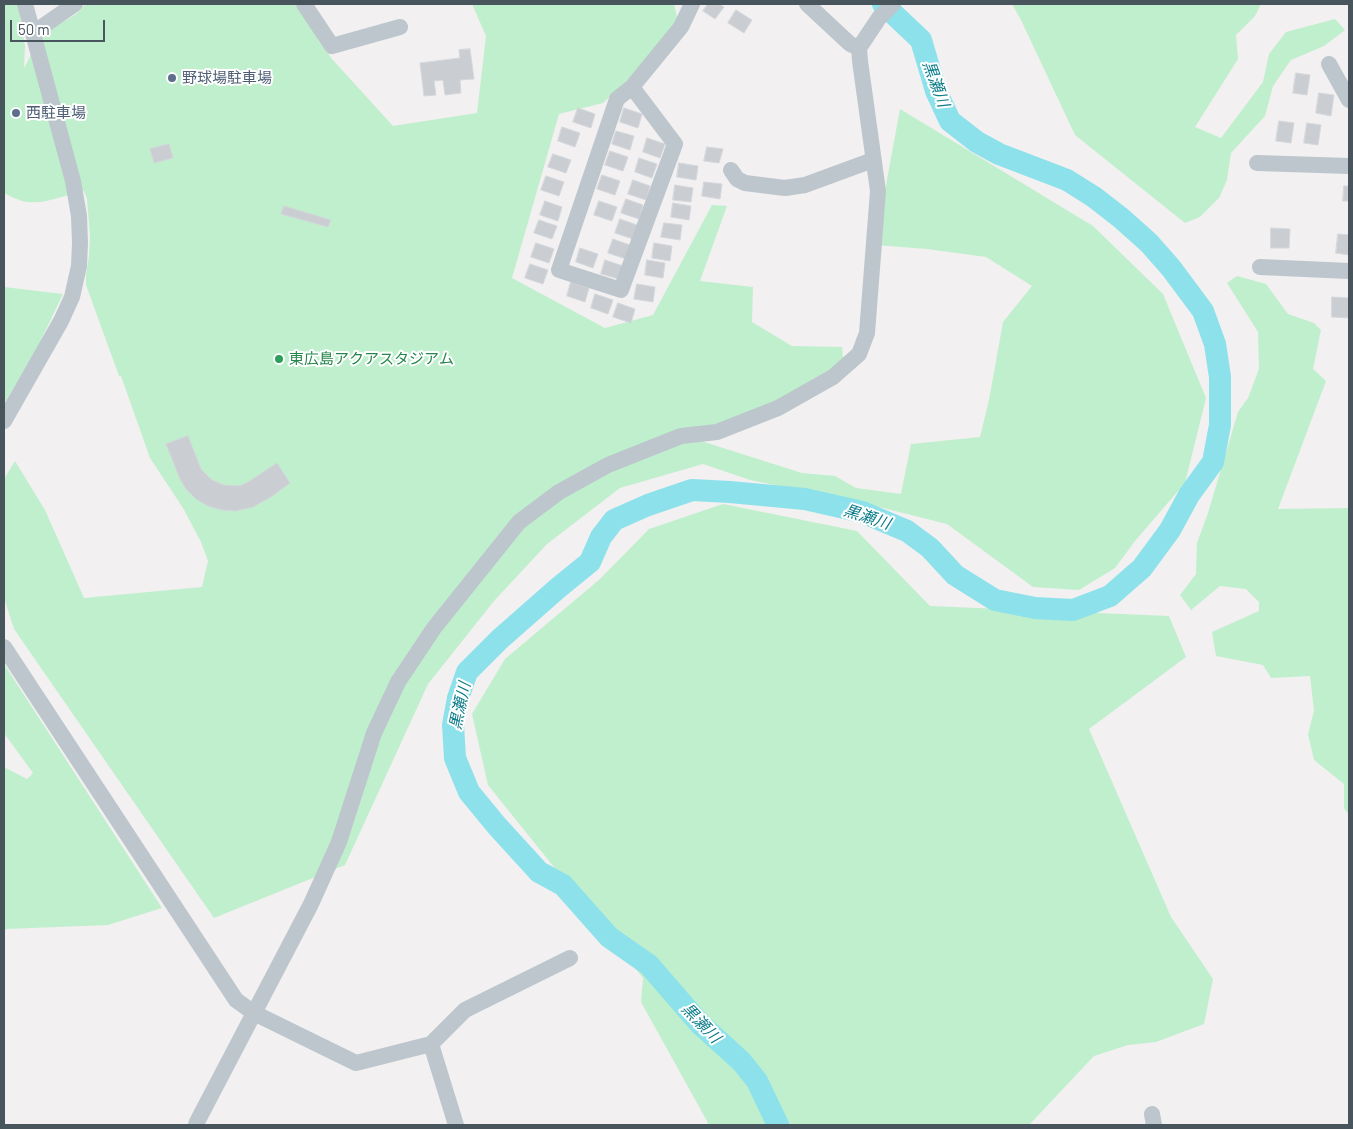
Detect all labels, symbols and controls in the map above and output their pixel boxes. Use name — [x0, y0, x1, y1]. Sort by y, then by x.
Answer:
scale bar — [12, 10, 108, 42]
text: 50 m — [18, 20, 50, 38]
water label: 黒瀬川 — [919, 58, 953, 110]
place label: 野球場駐車場 — [182, 69, 272, 87]
marker: 野球場駐車場 — [166, 72, 178, 84]
place label: 西駐車場 — [26, 104, 86, 122]
marker: 西駐車場 — [10, 107, 22, 119]
place label: 東広島アクアスタジアム — [289, 350, 454, 368]
marker: 東広島アクアスタジアム — [273, 353, 285, 365]
water label: 黒瀬川 — [841, 500, 893, 534]
water label: 黒瀬川 — [446, 681, 474, 731]
water label: 黒瀬川 — [677, 999, 725, 1047]

